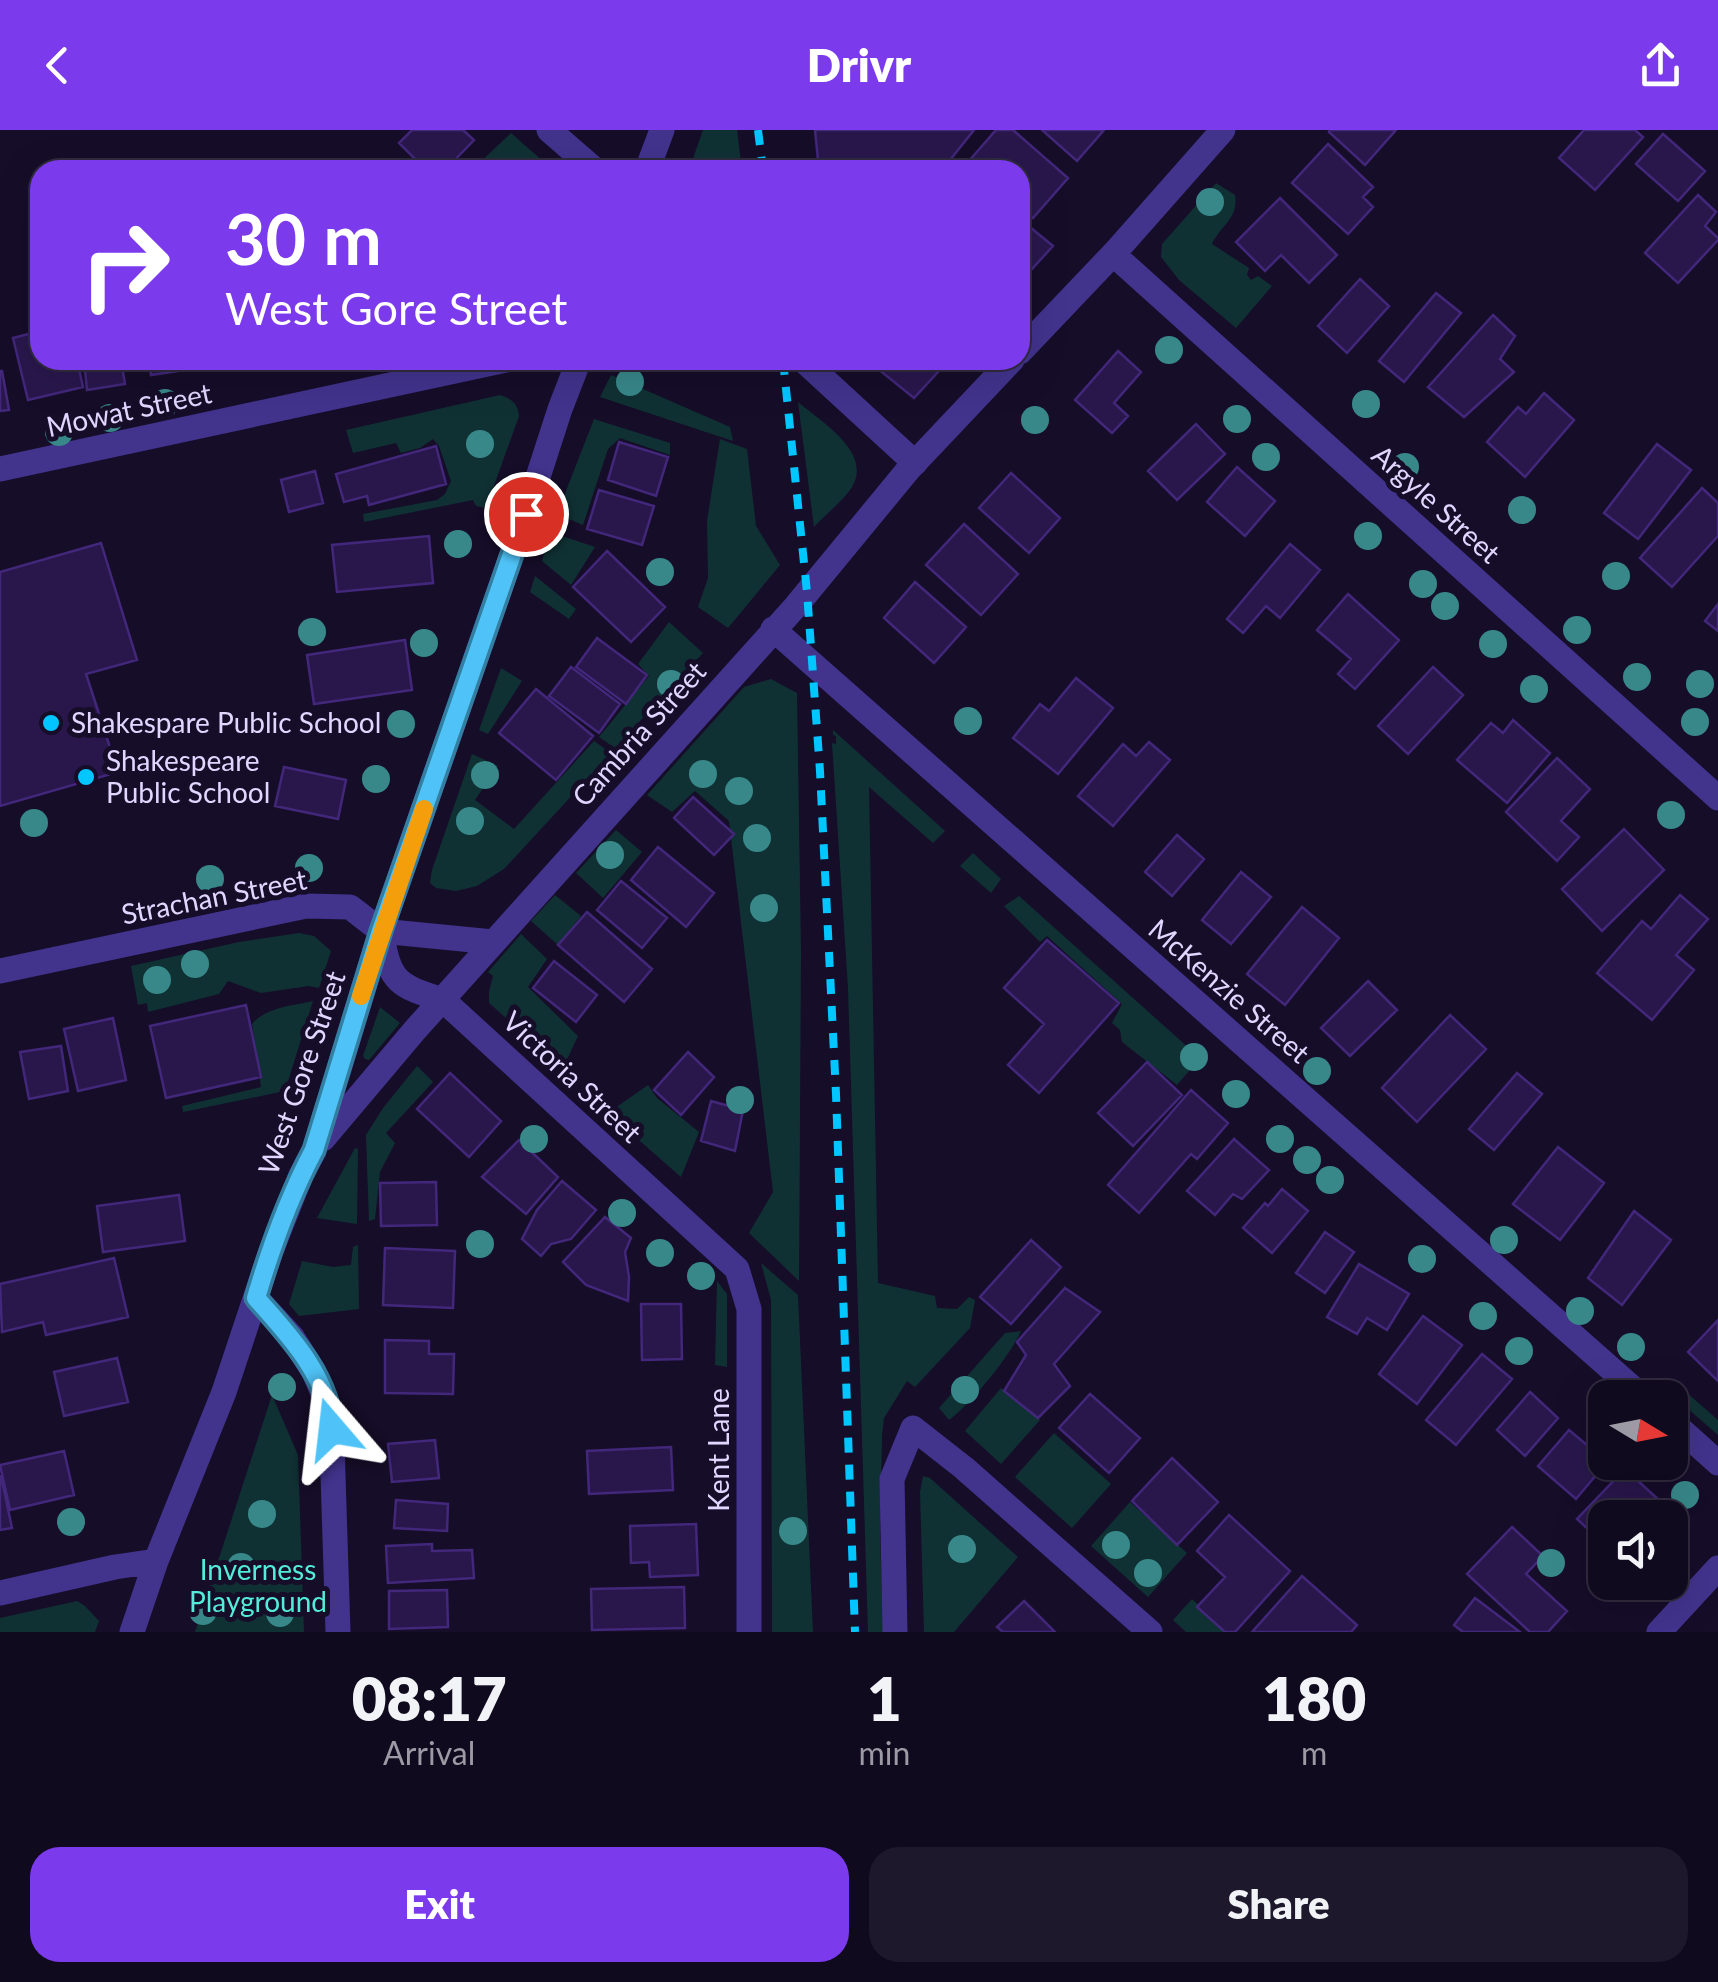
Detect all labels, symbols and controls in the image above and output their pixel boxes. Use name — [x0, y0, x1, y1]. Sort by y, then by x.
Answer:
icon: back — [30, 38, 85, 93]
text: Drivr — [807, 38, 911, 92]
icon: share — [1633, 38, 1688, 93]
text: 30 m — [225, 196, 382, 280]
icon: right — [60, 200, 190, 330]
text: West Gore Street — [225, 281, 567, 335]
street label: Mowat Street — [43, 375, 214, 443]
street label: Argyle Street — [1366, 437, 1508, 569]
pin — [484, 472, 569, 557]
icon: arrive — [499, 487, 554, 542]
street label: Cambria Street — [564, 654, 712, 813]
place label: Shakespare Public School — [71, 705, 381, 739]
marker: Shakespare Public School — [40, 712, 62, 734]
place label: Shakespeare Public School — [106, 743, 270, 809]
marker: Shakespeare Public School — [75, 766, 97, 788]
street label: Strachan Street — [118, 861, 309, 931]
street label: McKenzie Street — [1142, 911, 1317, 1069]
street label: West Gore Street — [250, 966, 352, 1179]
street label: Victoria Street — [497, 1004, 649, 1149]
position arrow — [280, 1377, 384, 1481]
north arrow — [1588, 1380, 1688, 1480]
map controls — [1588, 1380, 1688, 1600]
street label: Kent Lane — [701, 1388, 735, 1512]
button: sound — [1588, 1500, 1688, 1600]
park label: Inverness Playground — [189, 1552, 327, 1618]
text: 08:17 — [352, 1662, 507, 1734]
text: 1 — [867, 1662, 902, 1734]
text: 180 — [1262, 1662, 1366, 1734]
text: Arrival — [383, 1733, 475, 1772]
text: min — [858, 1733, 910, 1772]
text: m — [1301, 1733, 1327, 1772]
button: Exit — [30, 1847, 849, 1962]
button: Share — [869, 1847, 1688, 1962]

